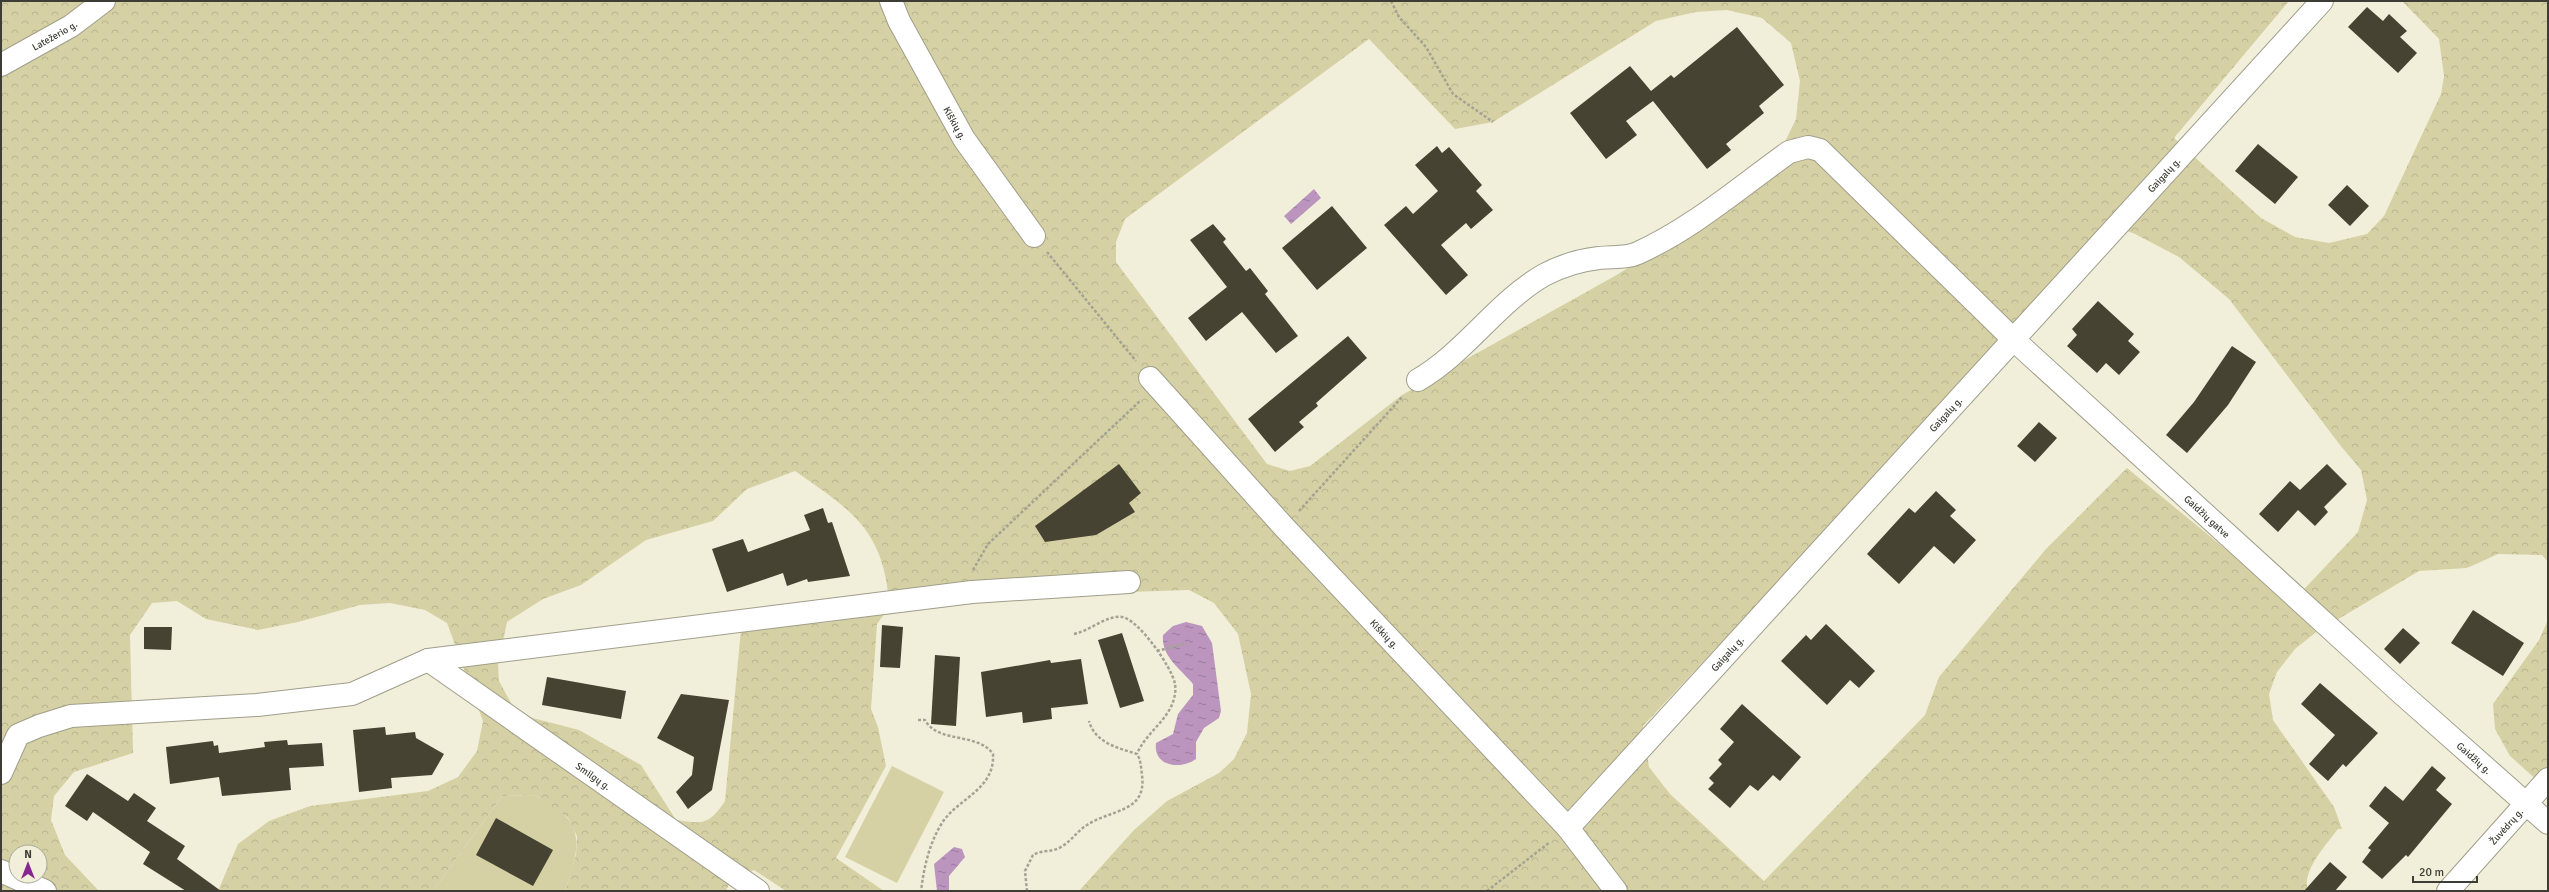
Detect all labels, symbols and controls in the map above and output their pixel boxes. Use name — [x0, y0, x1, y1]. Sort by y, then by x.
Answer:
street label: Latežerio g. — [30, 18, 80, 54]
street label: Kiškių g. — [940, 105, 969, 143]
street label: Gaigalų g. — [2145, 155, 2184, 195]
street label: Gaigalų g. — [1927, 395, 1965, 435]
street label: Gaidžių gatve — [2181, 493, 2232, 541]
street label: Kiškių g. — [1367, 617, 1401, 652]
street label: Gaigalų g. — [1709, 634, 1747, 674]
street label: Gaidžių g. — [2454, 740, 2494, 777]
street label: Smilgų g. — [573, 760, 613, 793]
street label: Žuvėdrų g. — [2487, 806, 2526, 848]
north arrow — [8, 844, 48, 884]
text: N — [24, 848, 32, 861]
scale bar — [2413, 858, 2477, 884]
text: 20 m — [2419, 865, 2444, 880]

